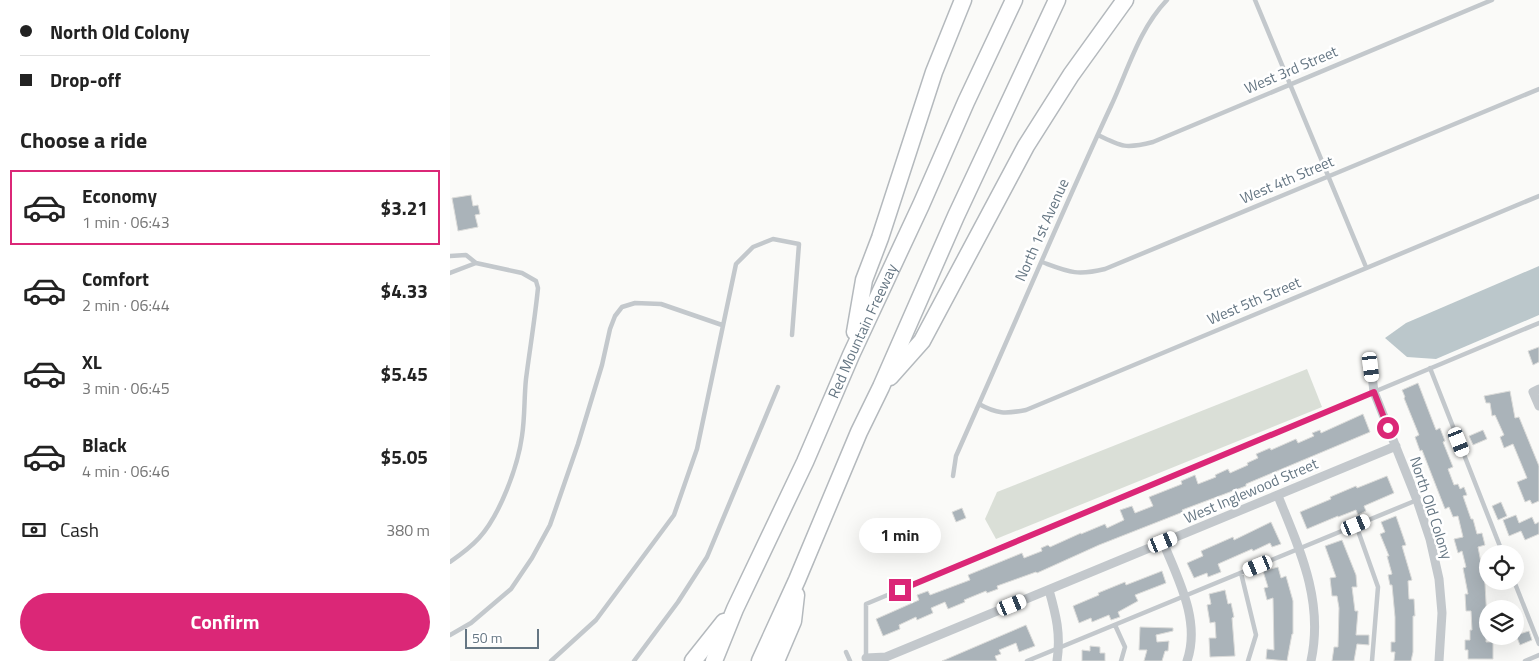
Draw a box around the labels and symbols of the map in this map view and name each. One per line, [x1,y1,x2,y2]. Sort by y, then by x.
street label: West 3rd Street [1241,39,1342,100]
street label: West 4th Street [1236,149,1338,210]
street label: North 1st Avenue [1009,175,1075,285]
street label: Red Mountain Freeway [822,260,903,402]
street label: West 5th Street [1203,270,1305,331]
car [1361,351,1380,383]
route start [1377,417,1399,439]
car [1446,425,1471,459]
street label: West Inglewood Street [1180,452,1322,529]
street label: North Old Colony [1404,453,1459,562]
car [1339,512,1372,538]
callout: 1 min [859,518,941,552]
car [1146,529,1179,555]
car [1241,553,1274,579]
route end [889,579,911,601]
car [995,592,1028,618]
scale bar [465,626,539,649]

